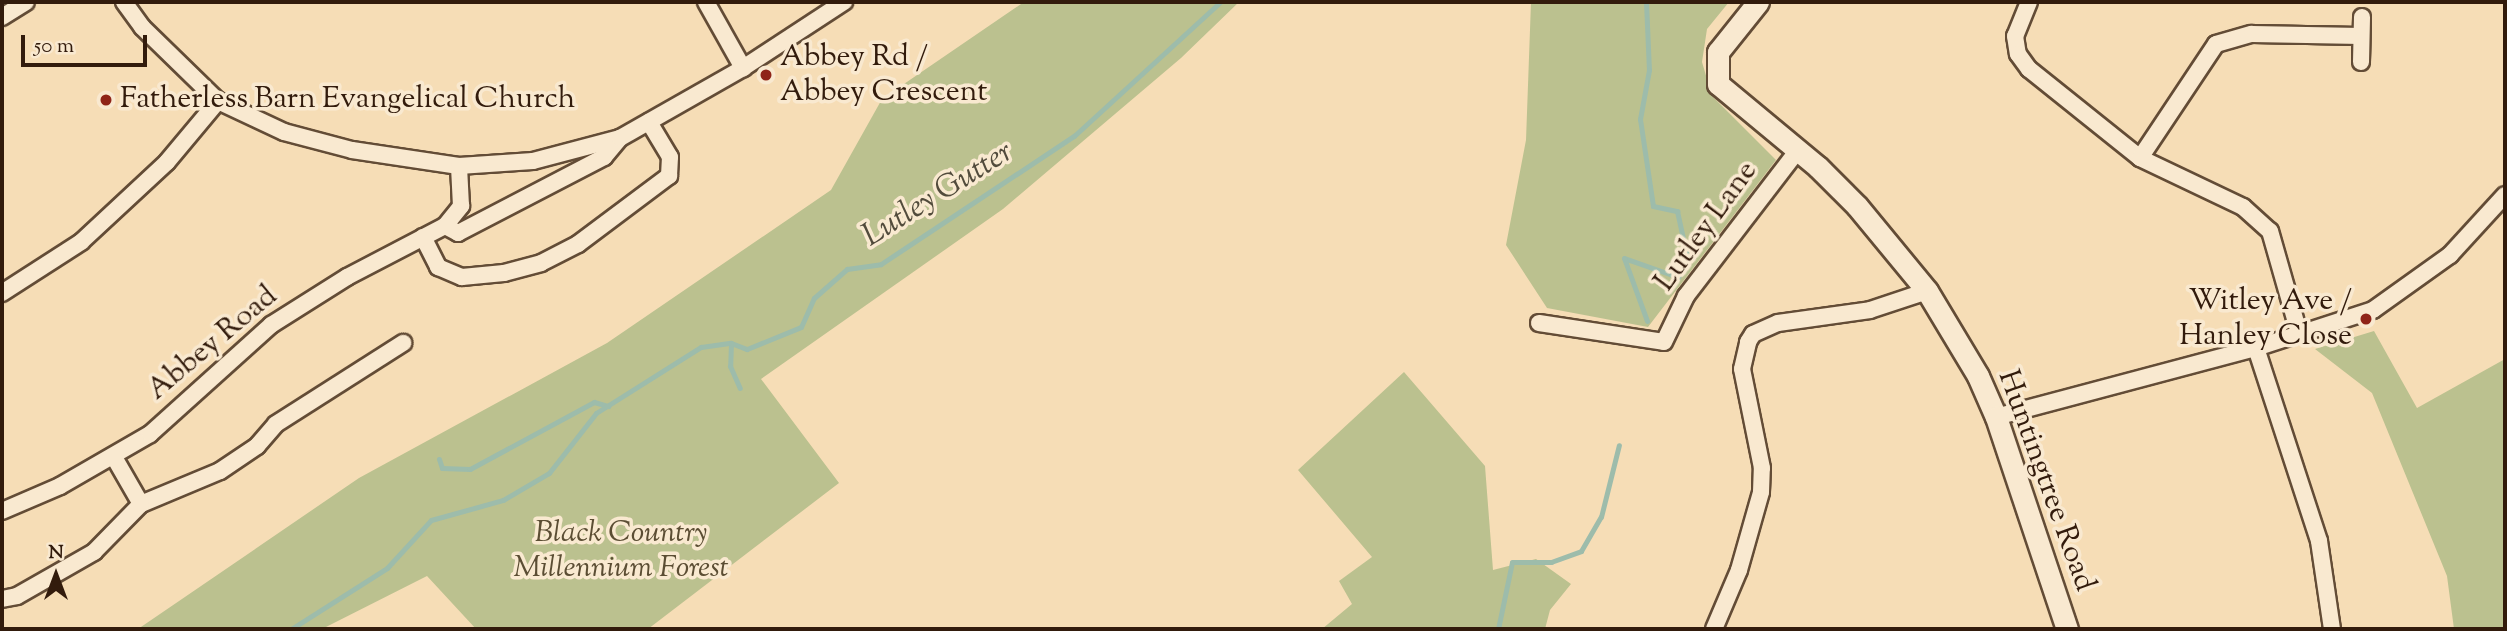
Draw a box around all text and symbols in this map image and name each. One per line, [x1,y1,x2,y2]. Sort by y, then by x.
scale bar [24,21,150,65]
text: 50 m [34,32,74,62]
place label: Abbey Rd / Abbey Crescent [780,40,987,110]
marker: Abbey Rd / Abbey Crescent [758,67,774,83]
place label: Fatherless Barn Evangelical Church [120,82,575,118]
marker: Fatherless Barn Evangelical Church [98,92,114,108]
water label: Lutley Gutter [856,134,1020,256]
street label: Lutley Lane [1648,155,1766,299]
street label: Abbey Road [141,279,285,409]
place label: Witley Ave / Hanley Close [2179,284,2352,354]
marker: Witley Ave / Hanley Close [2358,311,2374,327]
street label: Huntingtree Road [1988,366,2102,596]
park label: Black Country Millennium Forest [513,516,729,586]
north arrow [21,540,91,610]
text: N [48,540,64,567]

